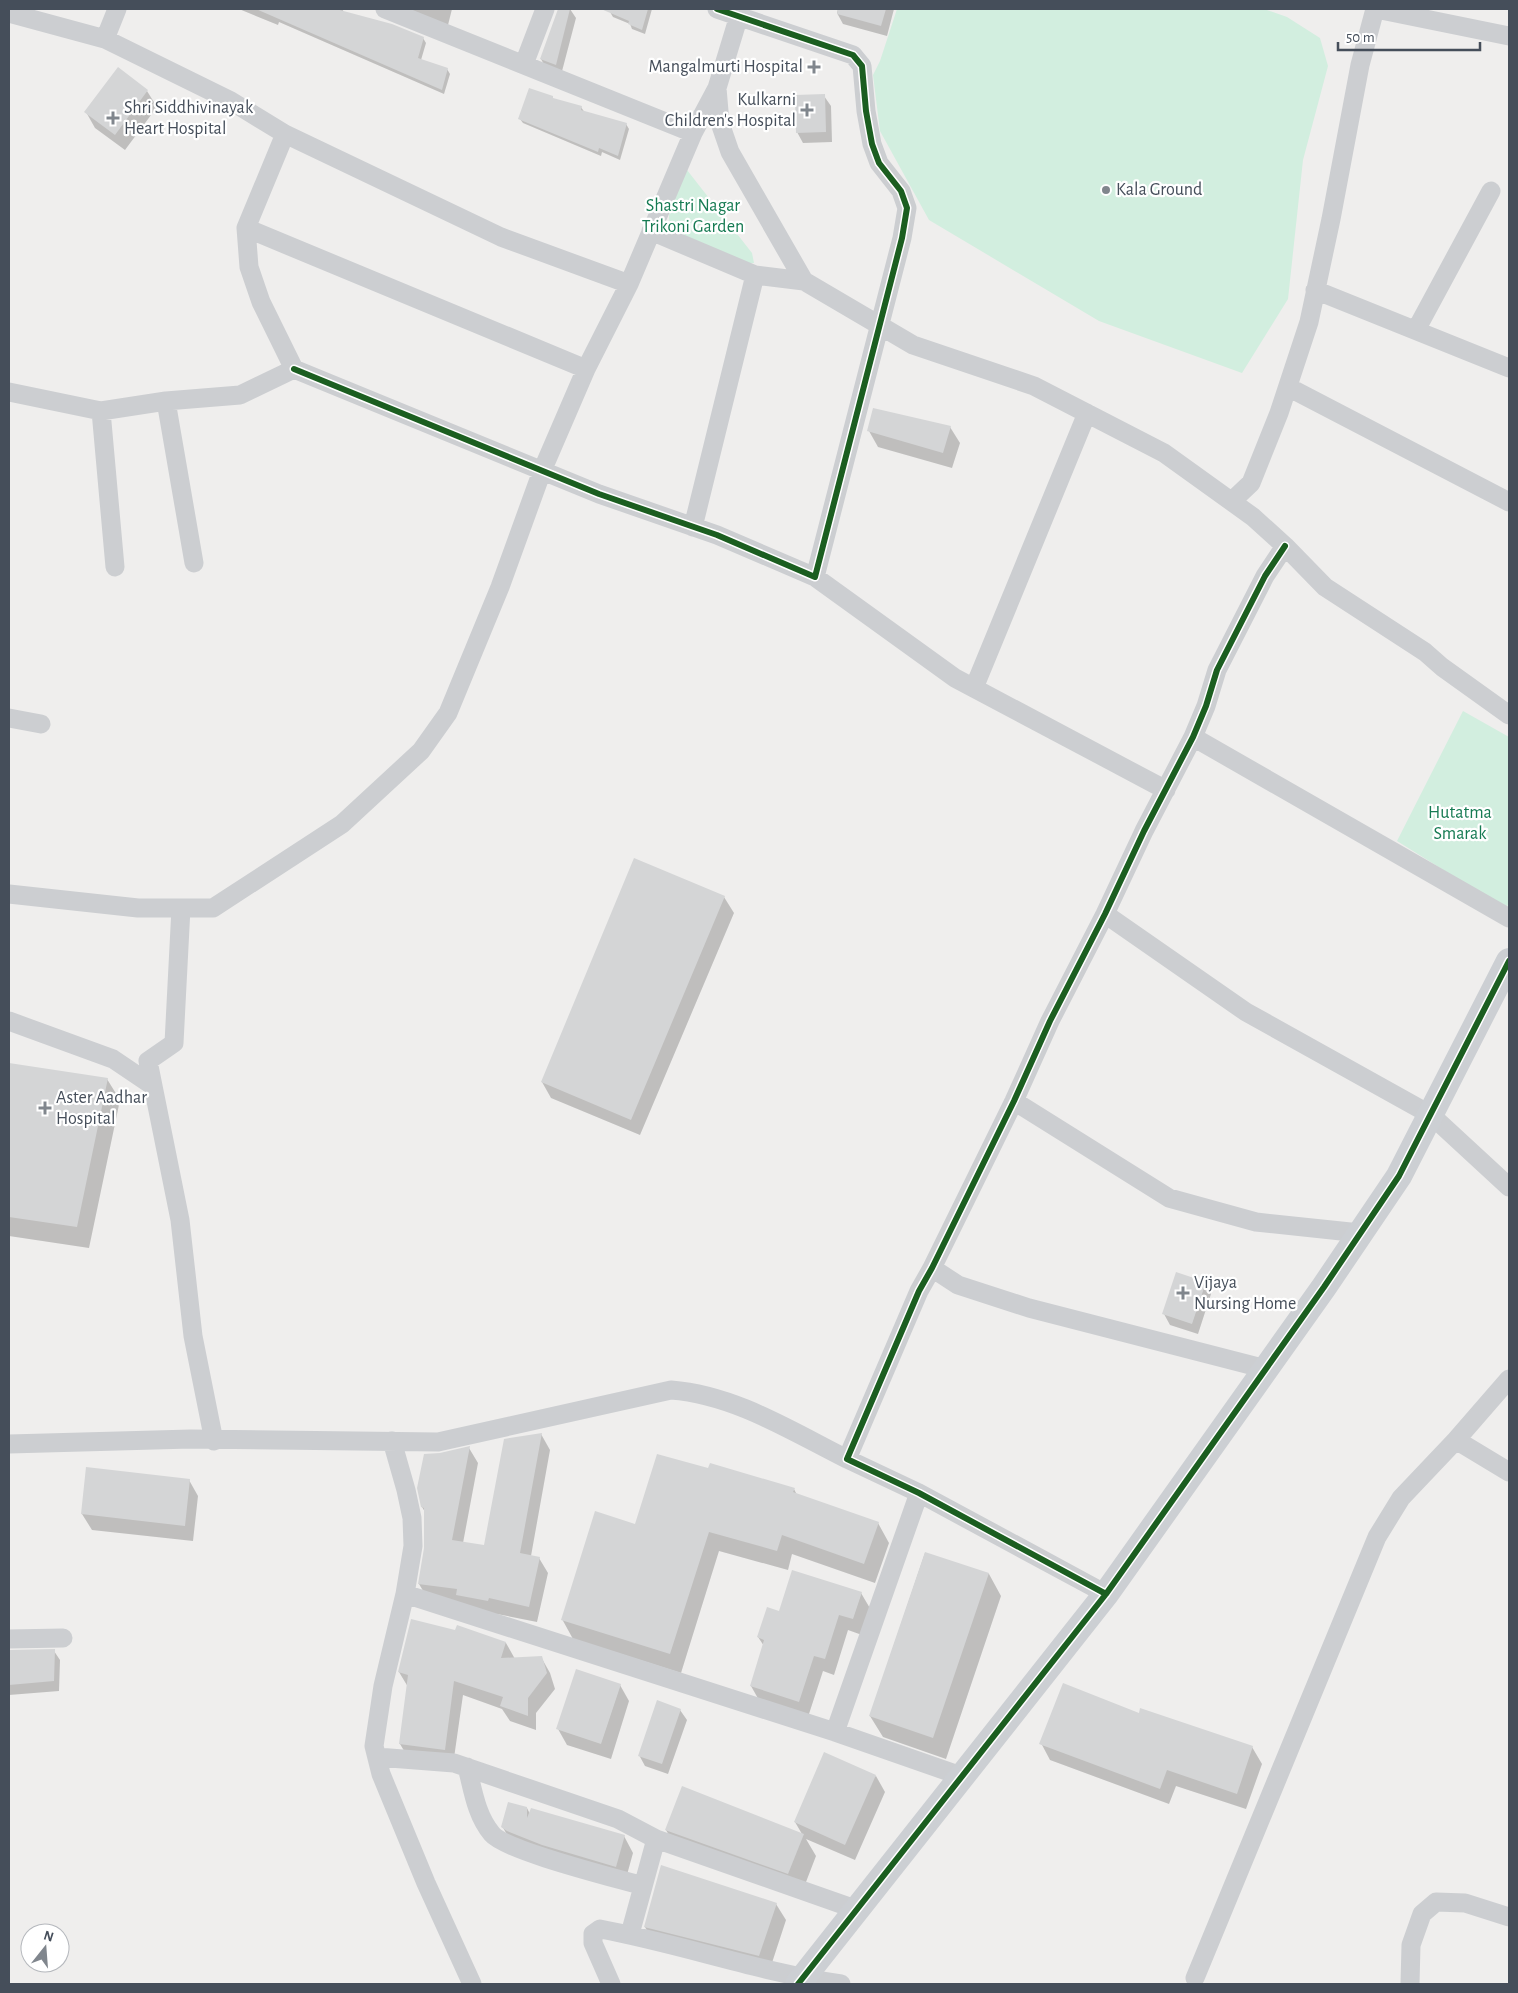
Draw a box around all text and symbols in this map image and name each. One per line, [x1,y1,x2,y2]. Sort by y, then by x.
scale bar [1338,20,1480,52]
text: 50 m [1346,30,1375,45]
place label: Mangalmurti Hospital [649,58,803,76]
marker: Mangalmurti Hospital [807,60,821,74]
place label: Kulkarni Children's Hospital [665,91,796,130]
place label: Shri Siddhivinayak Heart Hospital [124,99,254,138]
marker: Kulkarni Children's Hospital [800,103,814,117]
marker: Shri Siddhivinayak Heart Hospital [106,111,120,125]
place label: Kala Ground [1116,181,1202,199]
marker: Kala Ground [1100,184,1112,196]
park label: Shastri Nagar Trikoni Garden [642,197,744,236]
park label: Hutatma Smarak [1428,804,1492,843]
place label: Aster Aadhar Hospital [56,1089,147,1128]
marker: Aster Aadhar Hospital [38,1101,52,1115]
place label: Vijaya Nursing Home [1194,1274,1296,1313]
marker: Vijaya Nursing Home [1176,1286,1190,1300]
north arrow [20,1923,70,1973]
text: N [42,1928,55,1945]

